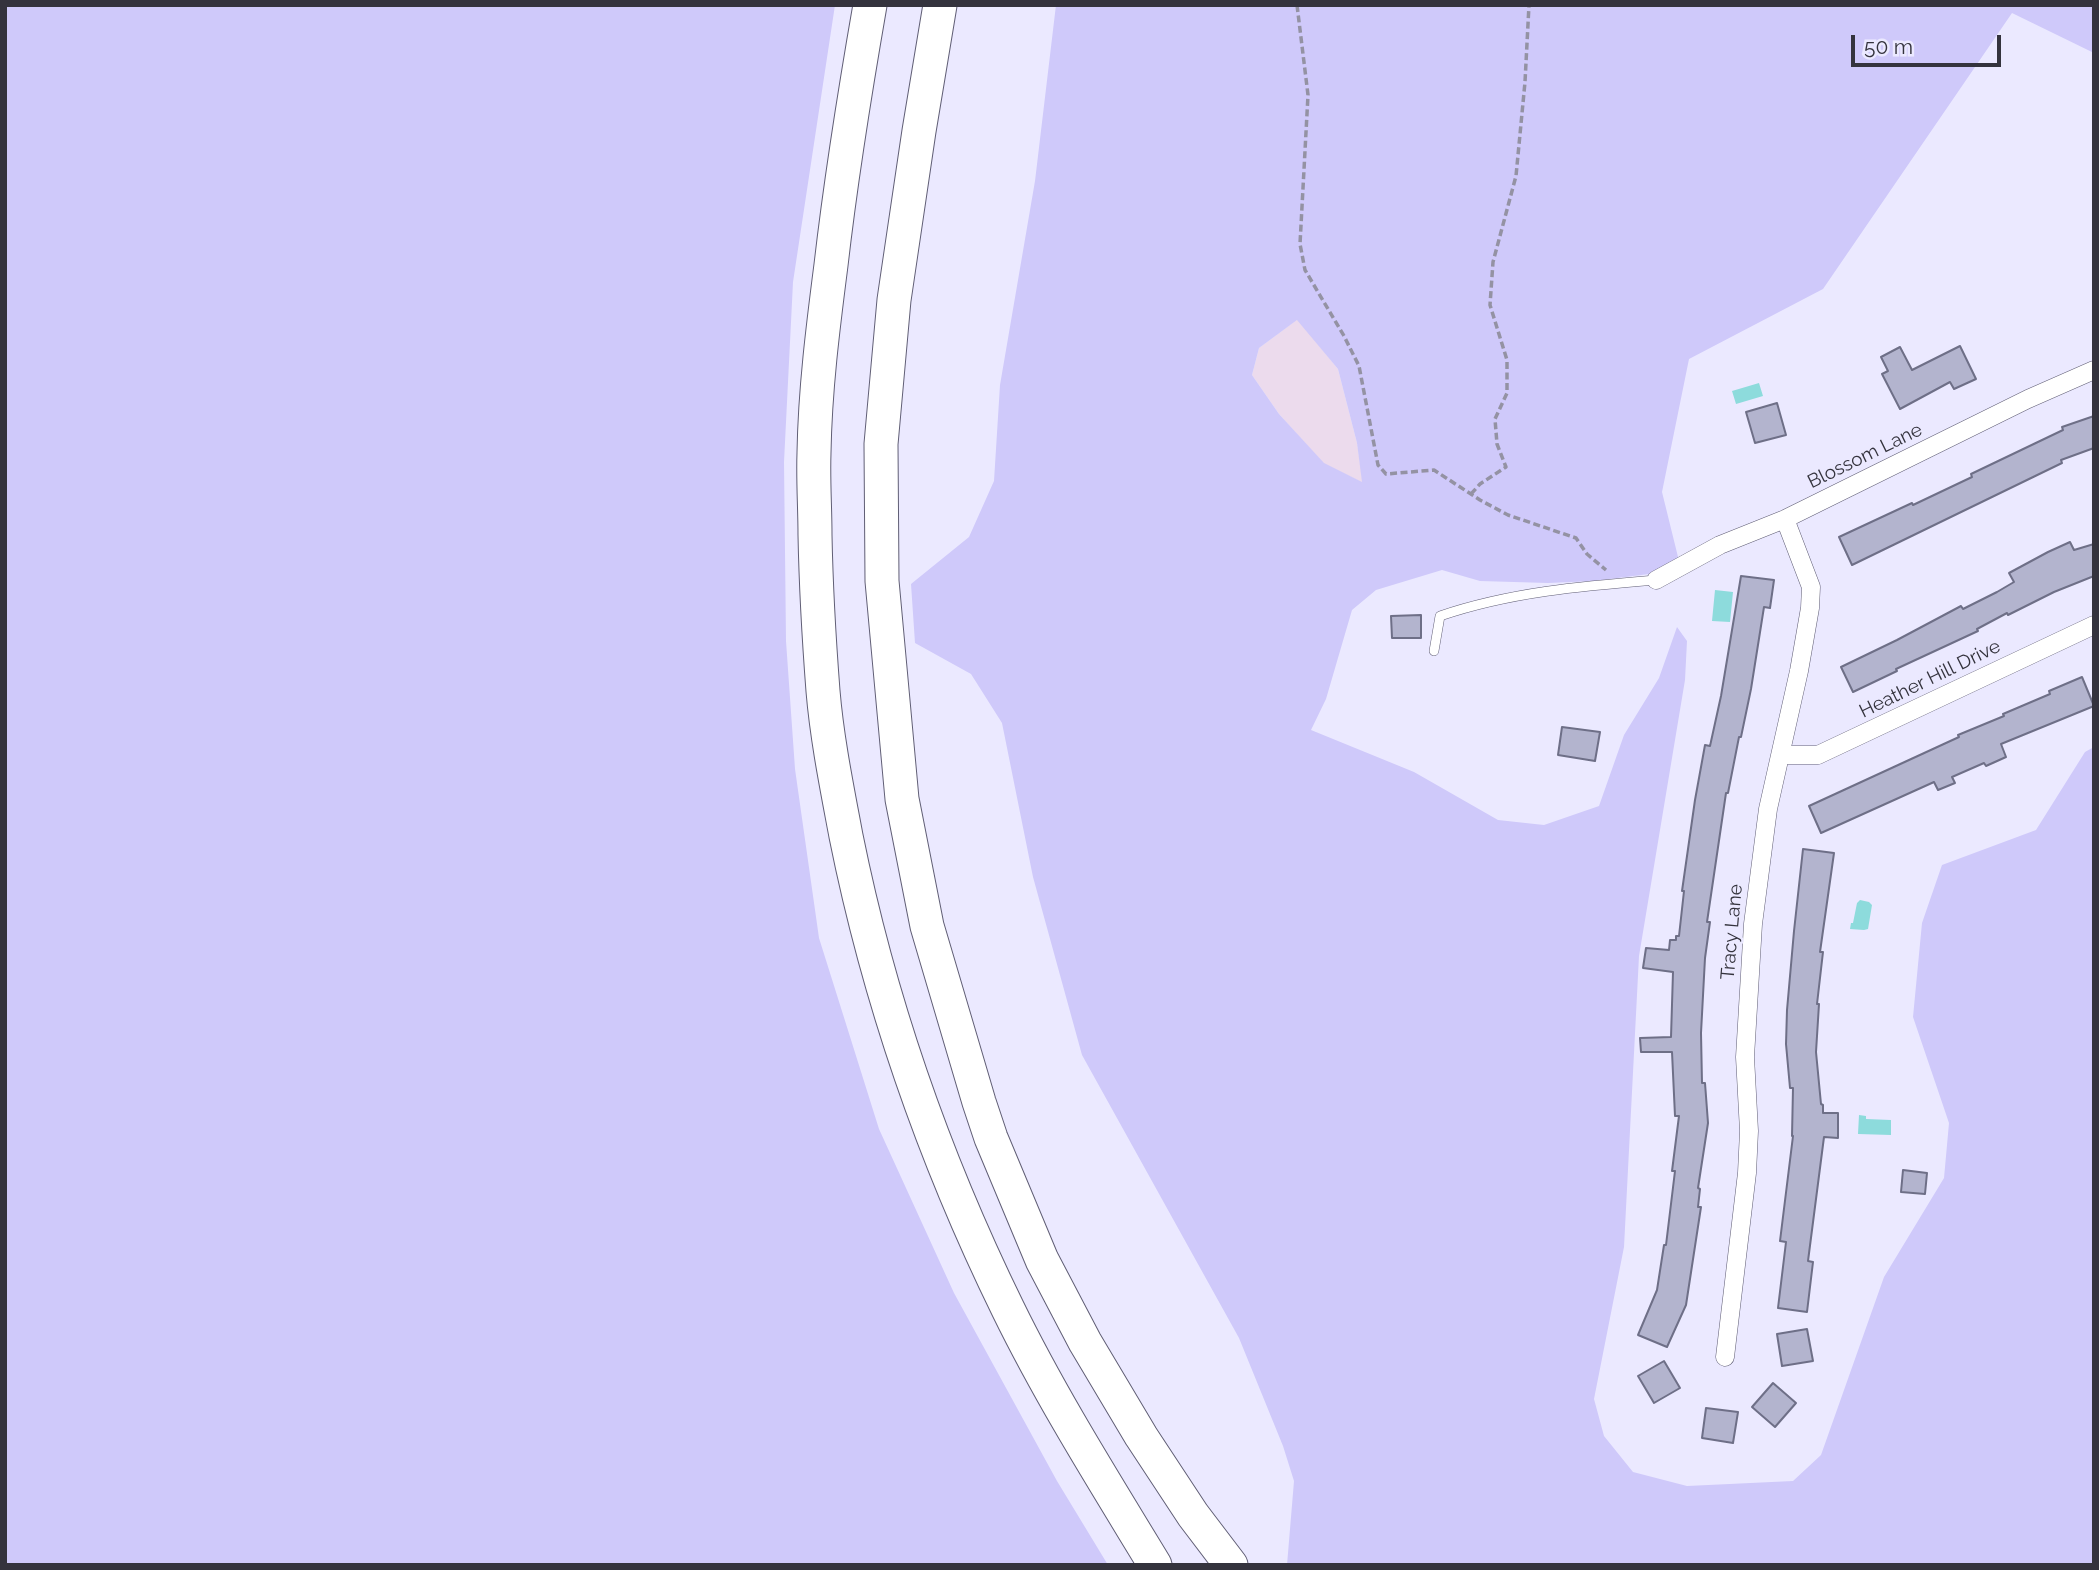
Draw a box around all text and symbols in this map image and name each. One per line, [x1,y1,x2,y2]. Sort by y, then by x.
scale bar [1854,21,2004,65]
text: 50 m [1864,34,1913,59]
street label: Blossom Lane [1804,418,1926,494]
street label: Heather Hill Drive [1856,635,2004,723]
street label: Tracy Lane [1716,883,1748,981]

